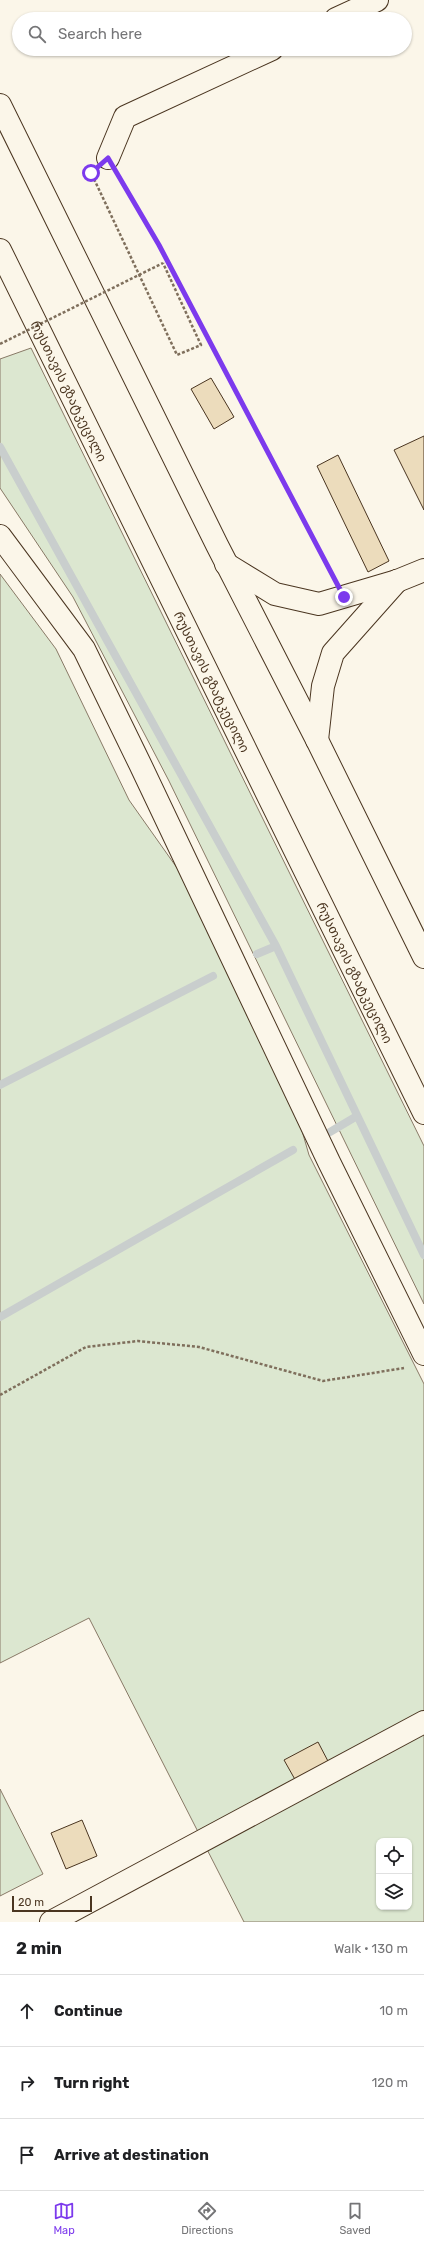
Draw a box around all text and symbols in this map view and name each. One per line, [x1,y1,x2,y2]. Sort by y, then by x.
search box [12,12,412,56]
icon: search [26,23,48,45]
text: Search here [58,25,142,43]
route start [82,164,100,182]
street label: რუსთავის გზატკეცილი [28,318,110,464]
route end [335,588,353,606]
street label: რუსთავის გზატკეცილი [171,609,253,755]
street label: რუსთავის გზატკეცილი [314,900,396,1045]
map controls [376,1838,412,1910]
button: locate [376,1838,412,1874]
button: layers [376,1874,412,1910]
scale bar [12,1894,92,1913]
text: 20 m [18,1896,44,1909]
text: 2 min [16,1938,62,1958]
text: Walk · 130 m [334,1941,408,1956]
icon: ahead [16,2000,38,2022]
text: Continue [54,2002,123,2020]
text: 10 m [379,2003,408,2018]
icon: right [16,2072,38,2094]
text: Turn right [54,2074,129,2092]
text: 120 m [372,2075,408,2090]
icon: arrive [16,2144,38,2166]
text: Arrive at destination [54,2146,209,2164]
tab: Map [53,2200,75,2237]
tab: Directions [181,2200,233,2237]
tab: Saved [340,2200,371,2237]

